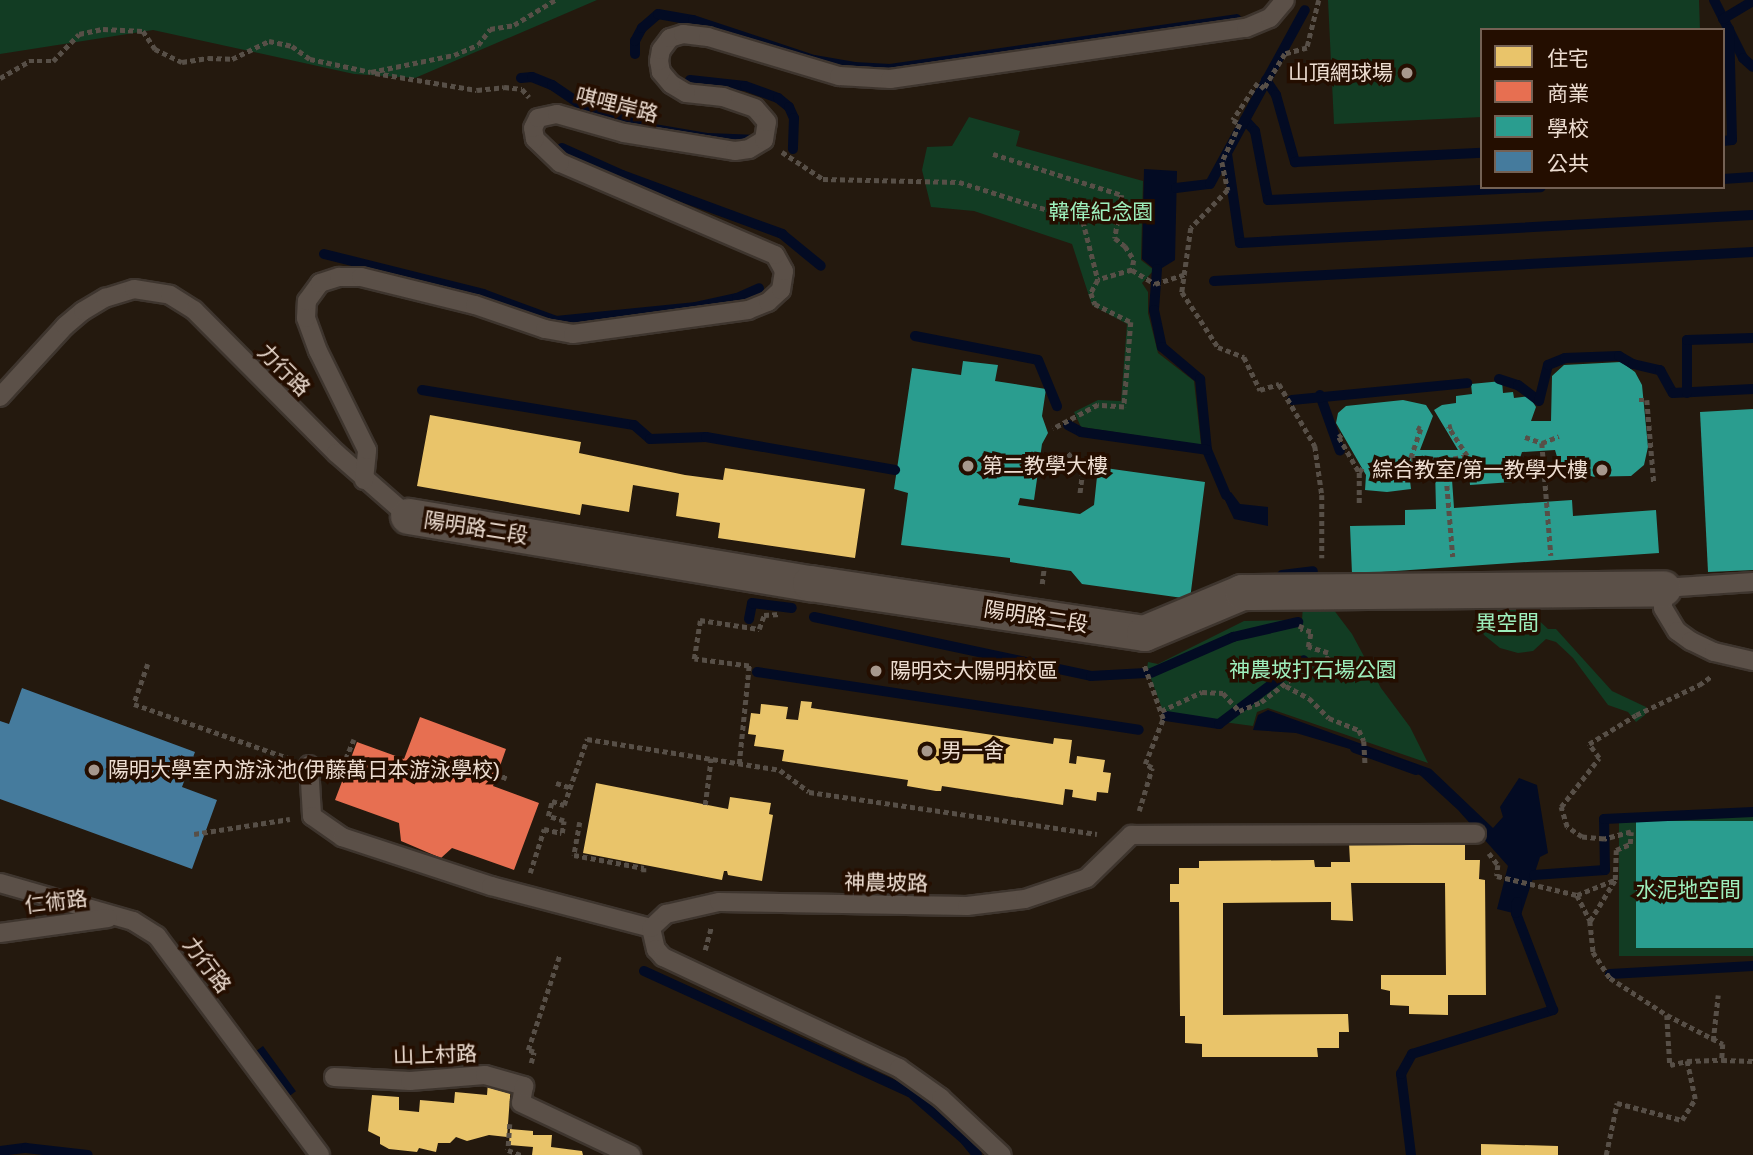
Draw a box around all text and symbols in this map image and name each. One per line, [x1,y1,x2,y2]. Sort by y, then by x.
legend [1480,28,1725,189]
text: 住宅 [1547,47,1589,70]
place label: 山頂網球場 [1288,60,1393,86]
marker: 山頂網球場 [1399,65,1415,81]
text: 商業 [1547,82,1589,105]
street label: 唭哩岸路 [573,83,661,127]
text: 學校 [1547,117,1589,140]
text: 公共 [1547,152,1589,175]
park label: 韓偉紀念園 [1049,199,1153,225]
street label: 力行路 [253,339,315,401]
place label: 第二教學大樓 [982,453,1108,479]
place label: 綜合教室/第一教學大樓 [1372,457,1588,483]
marker: 第二教學大樓 [960,458,976,474]
marker: 綜合教室/第一教學大樓 [1594,462,1610,478]
street label: 陽明路二段 [422,507,530,549]
street label: 陽明路二段 [982,596,1090,638]
park label: 異空間 [1476,610,1538,636]
park label: 神農坡打石場公園 [1229,657,1397,683]
place label: 陽明交大陽明校區 [890,658,1058,684]
marker: 陽明交大陽明校區 [868,663,884,679]
place label: 男一舍 [941,738,1004,764]
marker: 男一舍 [919,743,935,759]
place label: 陽明大學室內游泳池(伊藤萬日本游泳學校) [108,757,500,783]
marker: 陽明大學室內游泳池(伊藤萬日本游泳學校) [86,762,102,778]
street label: 神農坡路 [844,870,928,896]
park label: 水泥地空間 [1636,877,1740,903]
street label: 仁術路 [23,886,89,918]
street label: 力行路 [178,932,236,998]
street label: 山上村路 [393,1041,477,1069]

